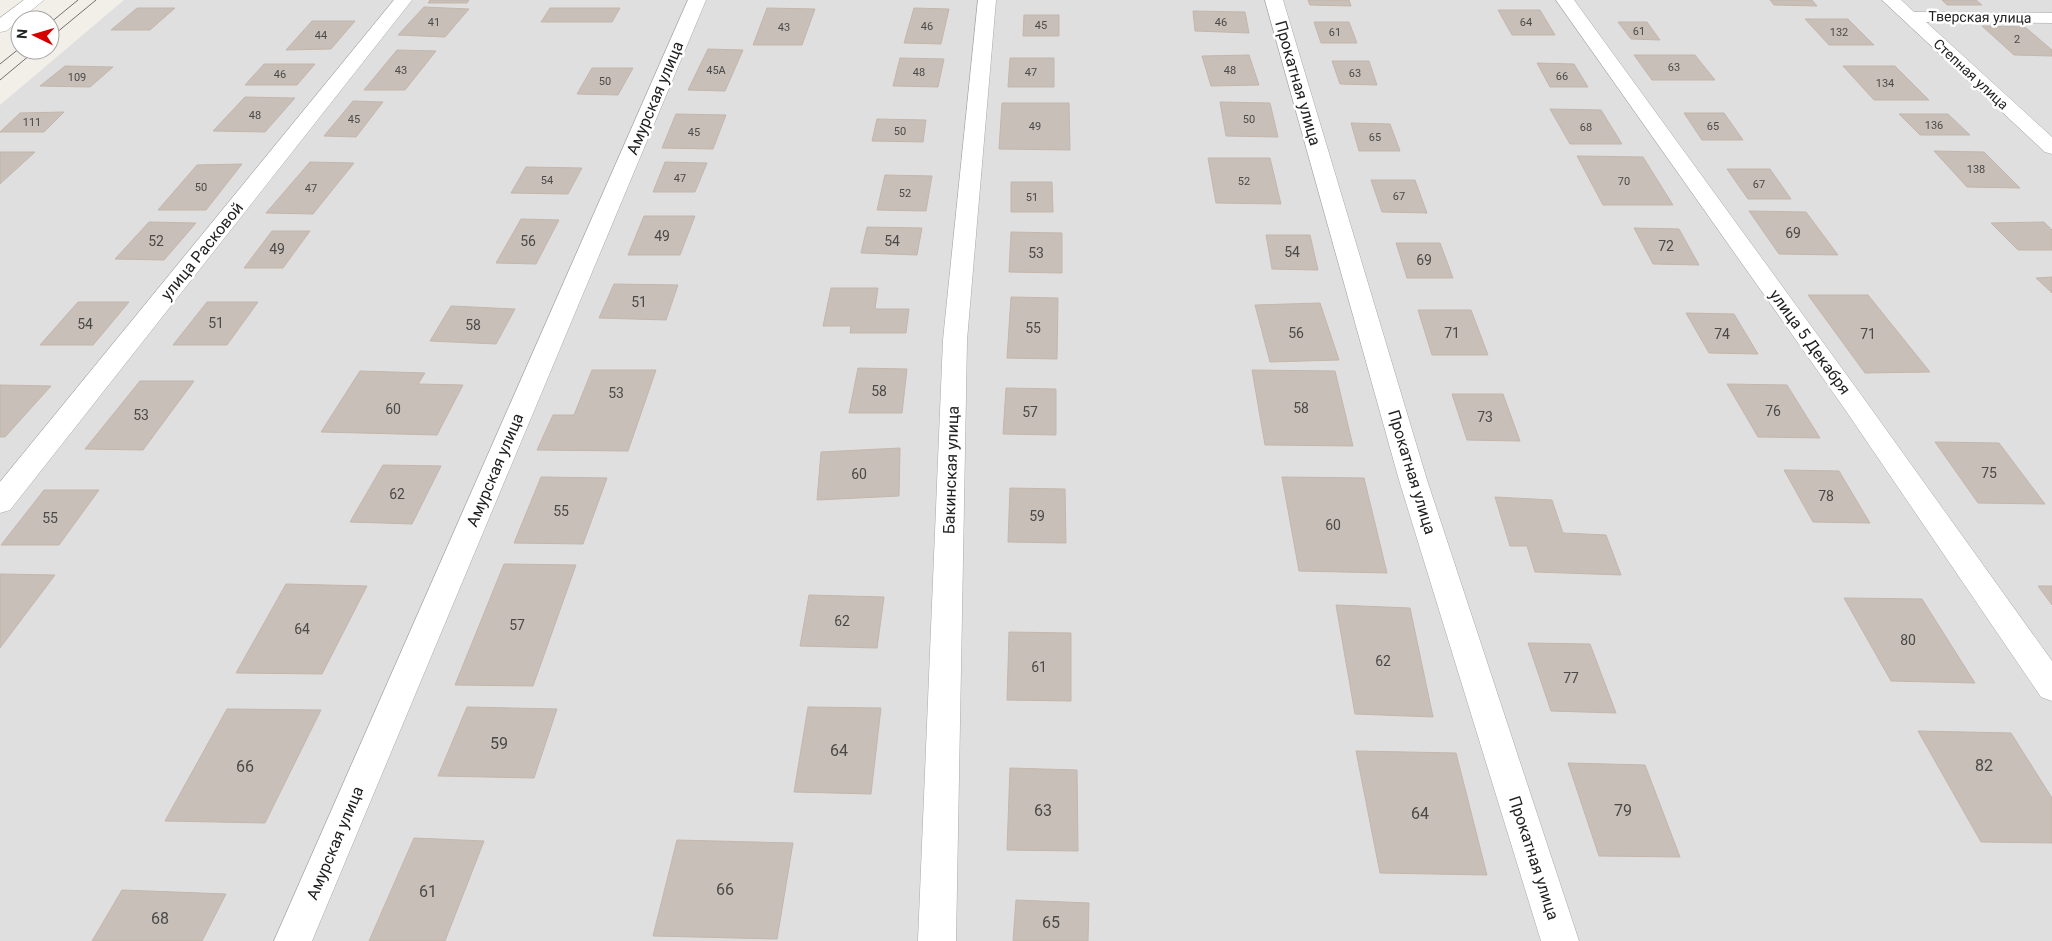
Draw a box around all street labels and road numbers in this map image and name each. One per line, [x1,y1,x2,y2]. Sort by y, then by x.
street label: Тверская улица [1928,8,2032,26]
street label: Прокатная улица [1271,18,1325,148]
street label: Степная улица [1930,35,2012,113]
street label: Амурская улица [623,38,687,158]
street label: улица Расковой [157,198,247,304]
street label: улица 5 Декабря [1766,286,1854,398]
street label: Бакинская улица [939,406,963,534]
street label: Прокатная улица [1384,408,1440,536]
street label: Амурская улица [463,410,527,530]
street label: Амурская улица [303,783,367,903]
street label: Прокатная улица [1505,794,1563,922]

